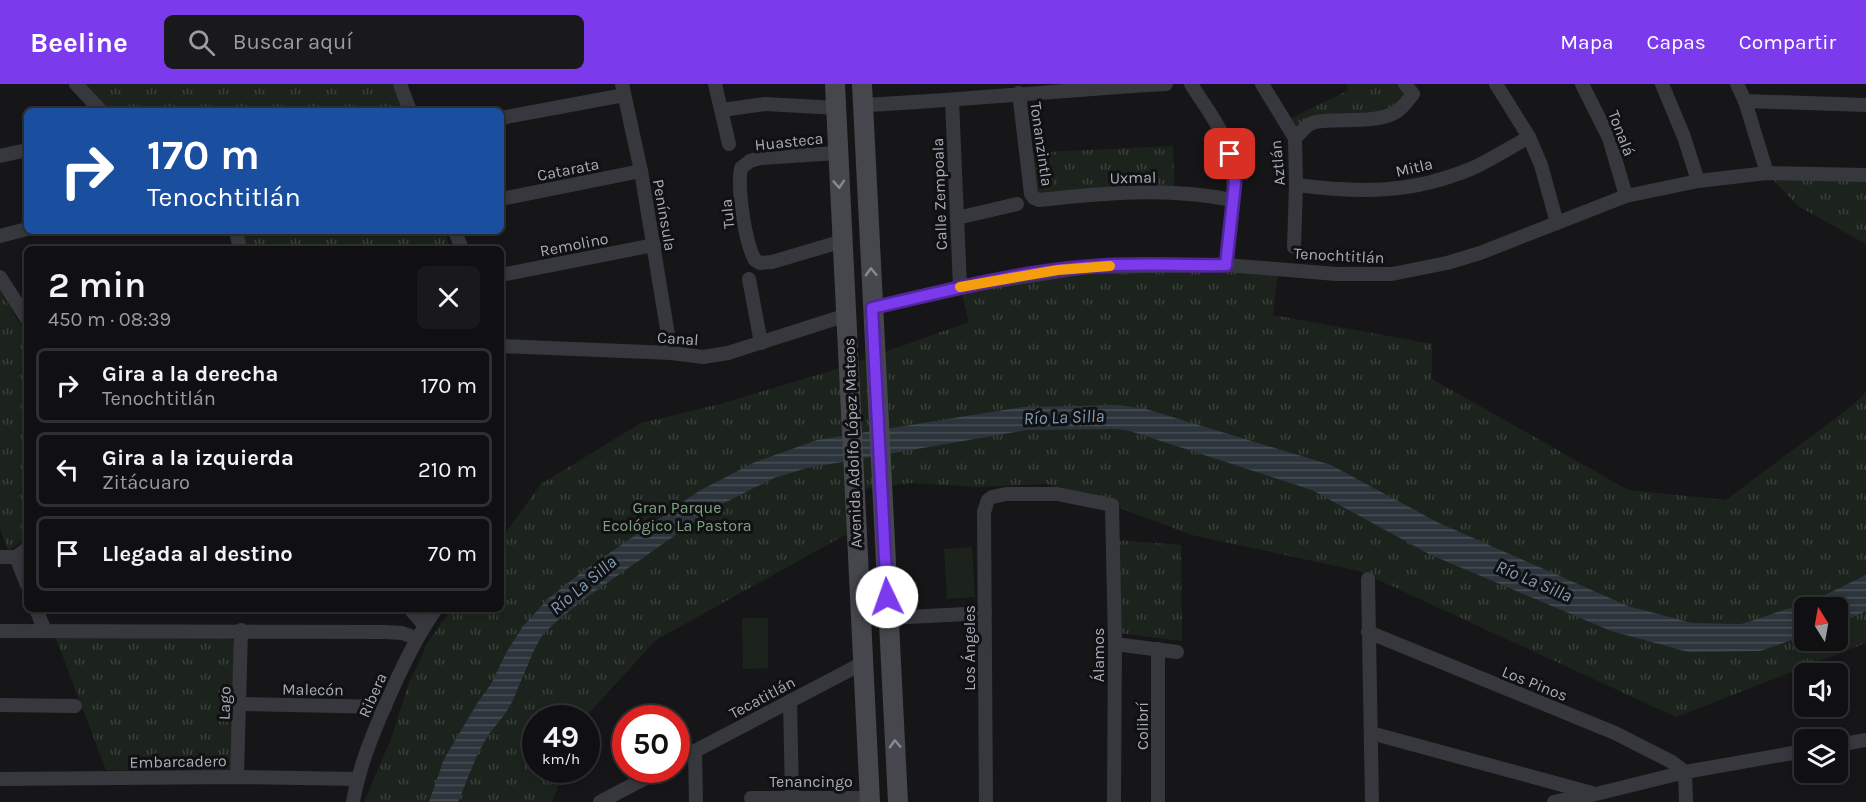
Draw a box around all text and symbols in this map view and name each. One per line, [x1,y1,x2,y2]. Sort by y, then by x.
search box [164,15,584,69]
text: Beeline [30,26,128,59]
icon: search [185,26,218,59]
text: Buscar aquí [233,29,353,55]
text: Mapa [1560,30,1614,54]
text: Capas [1647,30,1706,54]
text: Compartir [1739,30,1836,54]
street label: Tonanzintla [1026,101,1057,187]
street label: Tonalá [1604,108,1639,159]
street label: Huasteca [754,128,824,155]
pin [1204,128,1255,179]
text: 170 m [147,130,260,180]
icon: right [48,132,126,210]
street label: Calle Zempoala [928,137,951,250]
icon: arrive [1213,137,1246,170]
street label: Aztlán [1266,139,1289,187]
street label: Catarata [535,154,601,185]
street label: Mitla [1394,154,1435,181]
street label: Uxmal [1109,168,1157,187]
street label: Península [649,178,680,252]
one-way arrow [832,180,845,189]
text: Tenochtitlán [147,181,301,213]
street label: Tula [716,198,739,230]
street label: Remolino [538,229,610,260]
street label: Tenochtitlán [1293,244,1385,267]
text: 2 min [48,264,146,306]
button: close [417,266,480,329]
one-way arrow [864,267,877,276]
text: 450 m · 08:39 [48,308,171,331]
street label: Canal [657,328,699,349]
street label: Avenida Adolfo López Mateos [839,337,866,548]
text: Gira a la derecha [102,361,278,387]
icon: right [51,369,84,402]
text: 170 m [421,373,477,399]
text: Tenochtitlán [102,387,216,410]
water label: Río La Silla [1023,405,1105,429]
text: Gira a la izquierda [102,445,294,471]
icon: left [51,453,84,486]
text: 210 m [418,457,477,483]
text: Zitácuaro [102,471,190,494]
park label: Gran Parque Ecológico La Pastora [602,498,752,535]
icon: arrive [51,537,84,570]
text: Llegada al destino [102,541,293,567]
text: 70 m [428,541,477,567]
water label: Río La Silla [545,551,621,619]
water label: Río La Silla [1493,555,1575,607]
position arrow [855,565,919,629]
north arrow [1794,597,1848,651]
map controls [1794,597,1848,783]
street label: Los Ángeles [960,605,979,691]
street label: Álamos [1089,628,1108,682]
street label: Los Pinos [1499,662,1570,705]
button: sound [1794,663,1848,717]
street label: Ribera [354,670,391,720]
street label: Tecatitlán [726,672,798,723]
street label: Malecón [282,679,344,700]
street label: Lago [214,686,235,720]
street label: Colibrí [1133,702,1152,750]
speed limit sign: 50 [612,705,690,783]
text: 49 [543,719,579,755]
button: layers [1794,729,1848,783]
one-way arrow [888,739,901,748]
text: km/h [542,750,580,768]
street label: Embarcadero [129,751,227,772]
street label: Tenancingo [769,772,853,791]

